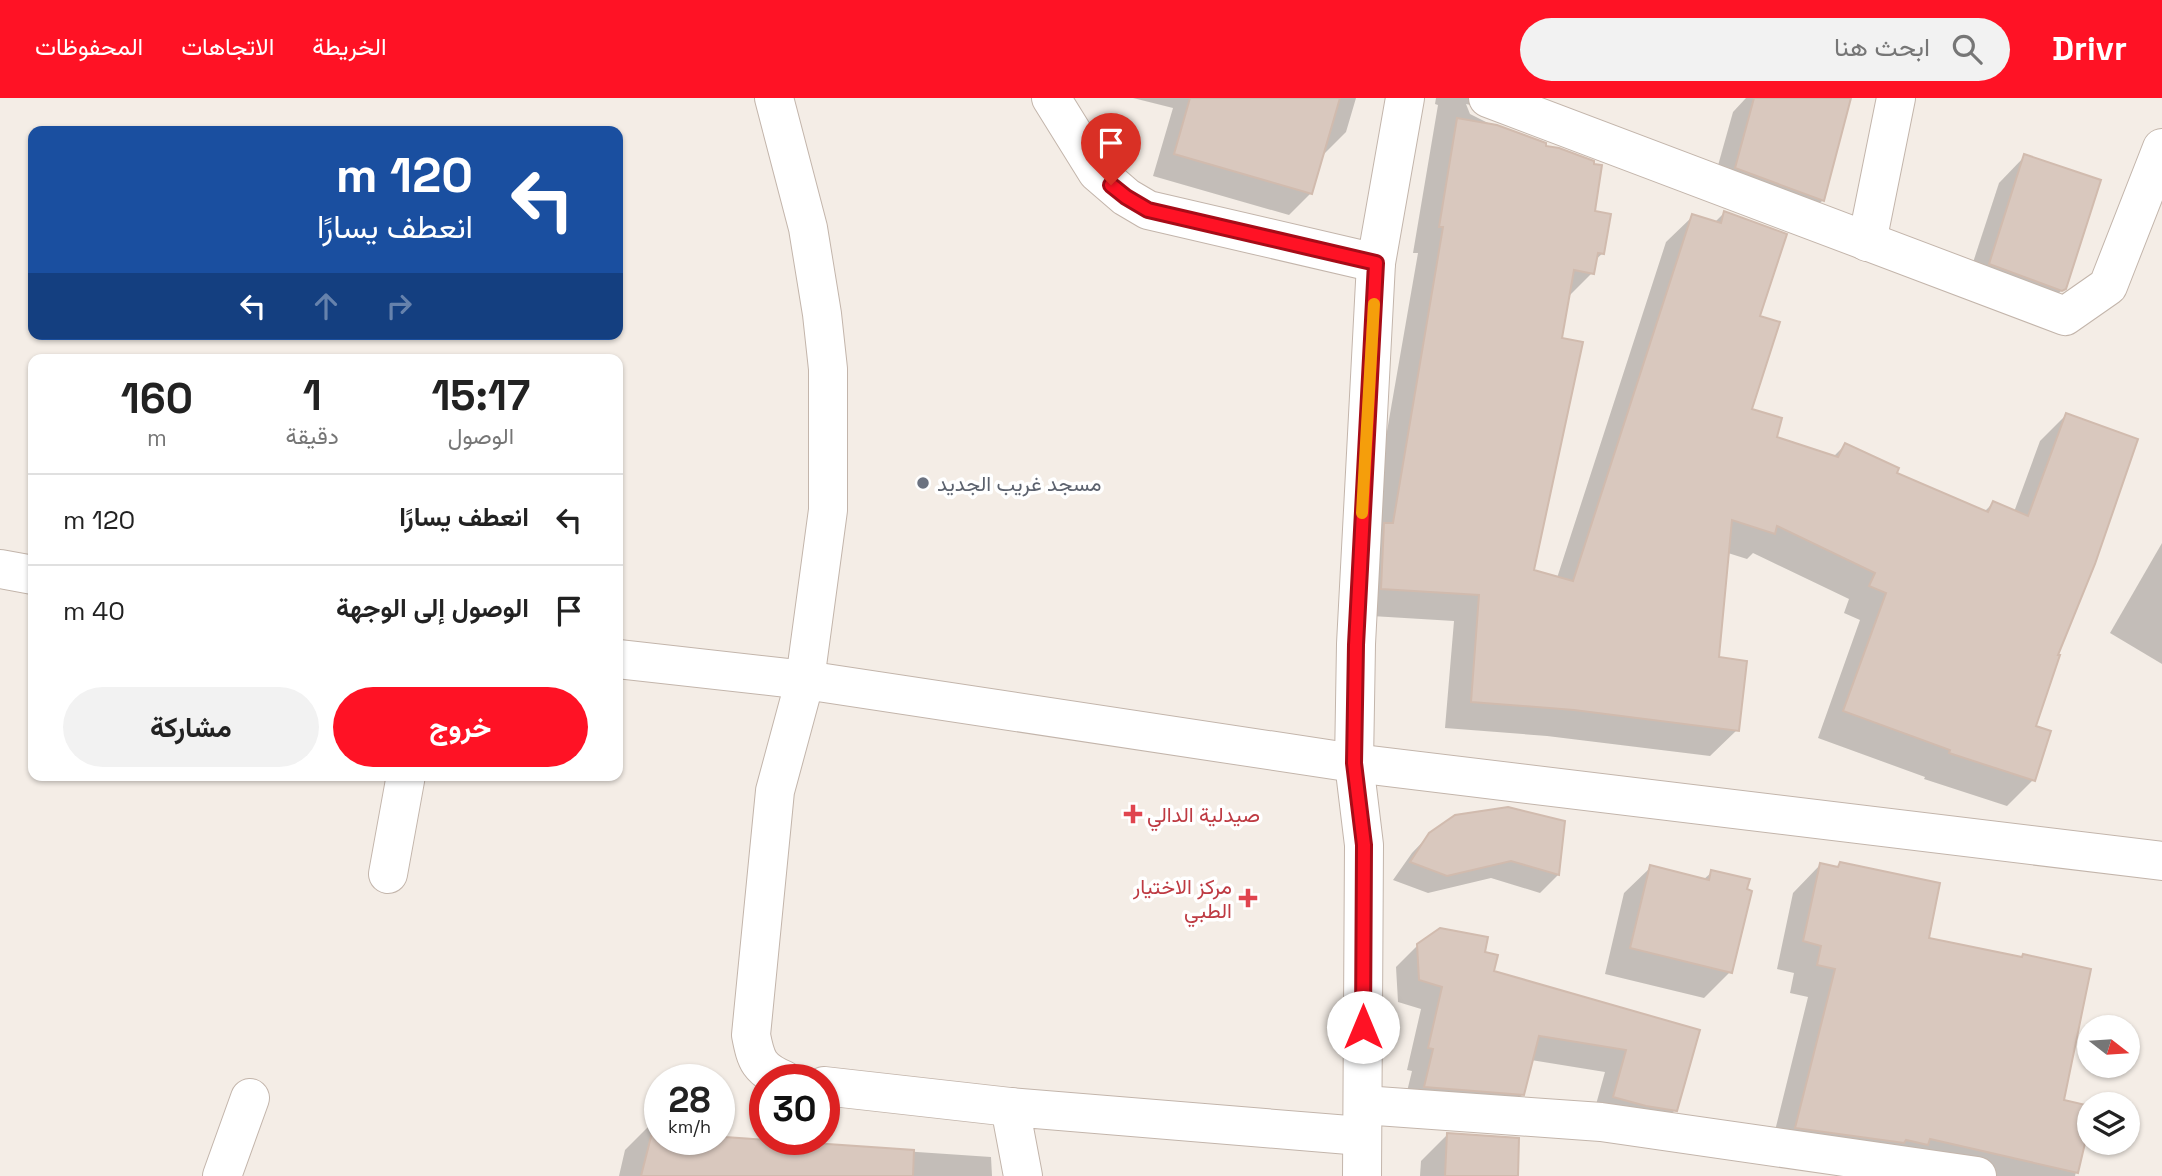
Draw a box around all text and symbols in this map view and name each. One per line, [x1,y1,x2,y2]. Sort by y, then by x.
search box [1520,18,2010,81]
text: Drivr [2052,28,2127,70]
text: ابحث هنا [1834,30,1930,64]
icon: search [1948,30,1986,68]
text: المحفوظات [35,31,143,62]
text: الاتجاهات [181,31,274,62]
text: الخريطة [312,31,387,62]
pin [1081,113,1141,185]
icon: arrive [1092,124,1130,162]
text: 120 m [336,144,473,206]
icon: left [497,154,588,245]
text: انعطف يسارًا [317,207,473,247]
icon: left [234,287,272,325]
icon: ahead [307,287,345,325]
icon: right [380,287,418,325]
text: 1 [303,369,322,422]
text: 15:17 [431,369,530,422]
text: 160 [121,372,193,425]
text: دقيقة [286,421,339,451]
text: الوصول [448,421,514,451]
text: m [147,423,167,453]
place label: مسجد غريب الجديد [937,470,1101,497]
marker: مسجد غريب الجديد [915,475,931,491]
text: انعطف يسارًا [399,500,529,534]
icon: left [550,501,588,539]
text: 120 m [63,503,135,537]
text: الوصول إلى الوجهة [336,591,529,625]
icon: arrive [550,592,588,630]
text: 40 m [63,594,125,628]
button: مشاركة [63,687,319,767]
button: خروج [333,687,588,767]
place label: صيدلية الدالي [1147,801,1260,832]
marker: صيدلية الدالي [1125,806,1141,822]
place label: مركز الاختيار الطبي [1132,873,1232,928]
marker: مركز الاختيار الطبي [1238,888,1258,908]
position arrow [1326,990,1400,1064]
north arrow [2077,1015,2140,1078]
map controls [2077,1015,2140,1155]
speed limit sign: 30 [749,1064,840,1155]
text: 28 [669,1078,710,1122]
button: layers [2077,1092,2140,1155]
text: km/h [668,1115,711,1138]

